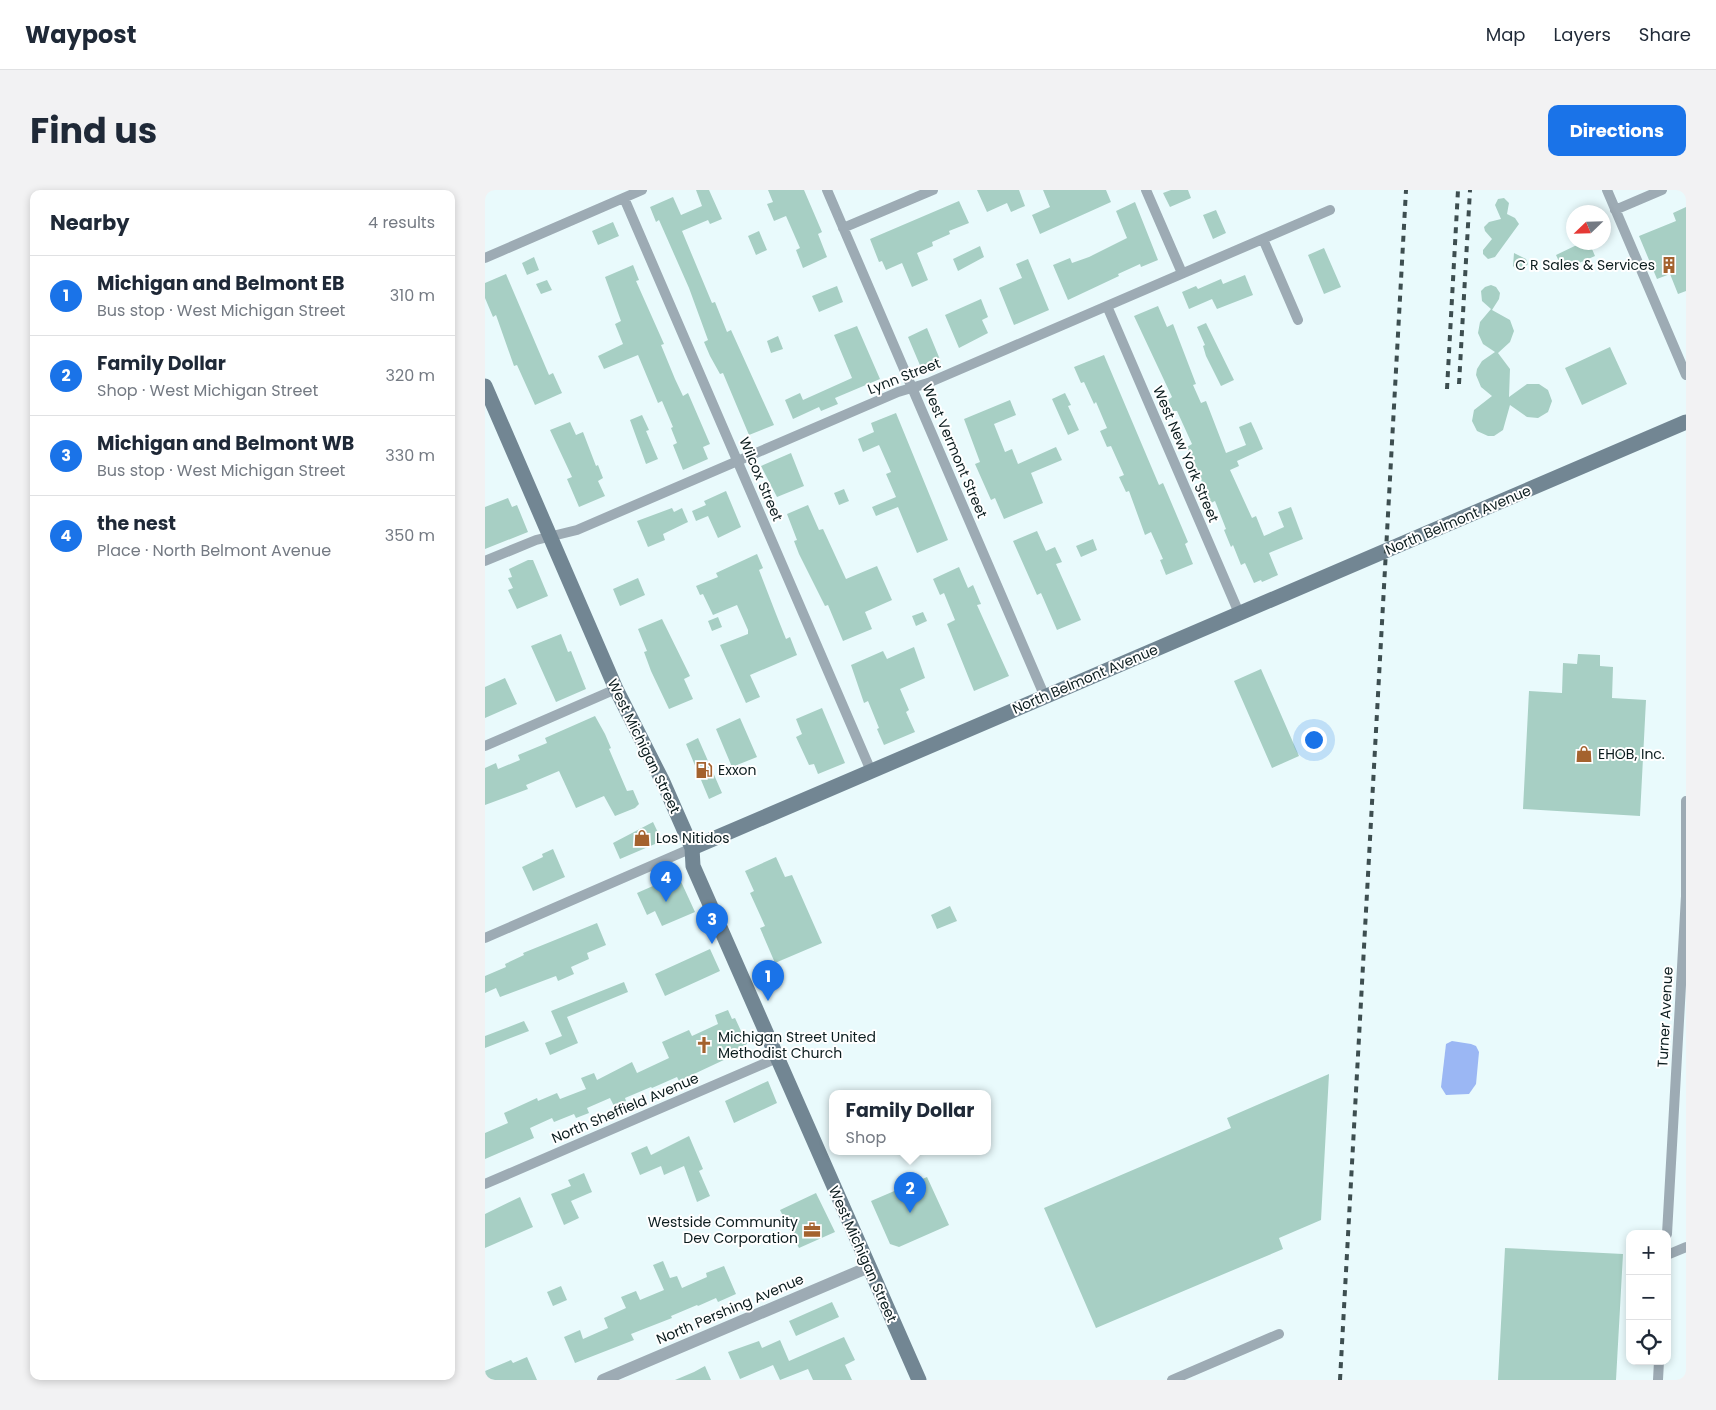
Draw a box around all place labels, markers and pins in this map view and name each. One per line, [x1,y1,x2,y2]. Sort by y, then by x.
place label: C R Sales & Services [1515,255,1655,275]
building icon: C R Sales & Services [1659,255,1679,275]
shop icon: EHOB, Inc. [1574,744,1594,764]
place label: EHOB, Inc. [1598,744,1665,764]
fuel station icon: Exxon [694,760,714,780]
place label: Exxon [718,760,757,780]
shop icon: Los Nitidos [632,828,652,848]
place label: Los Nitidos [656,828,730,848]
pin: 4 [650,861,682,902]
pin: 3 [696,903,728,944]
pin: 1 [752,960,784,1001]
place label: Michigan Street United Methodist Church [718,1027,876,1063]
church icon: Michigan Street United Methodist Church [694,1035,714,1055]
pin: 2 [894,1172,926,1213]
place label: Westside Community Dev Corporation [648,1212,798,1248]
office icon: Westside Community Dev Corporation [802,1220,822,1240]

